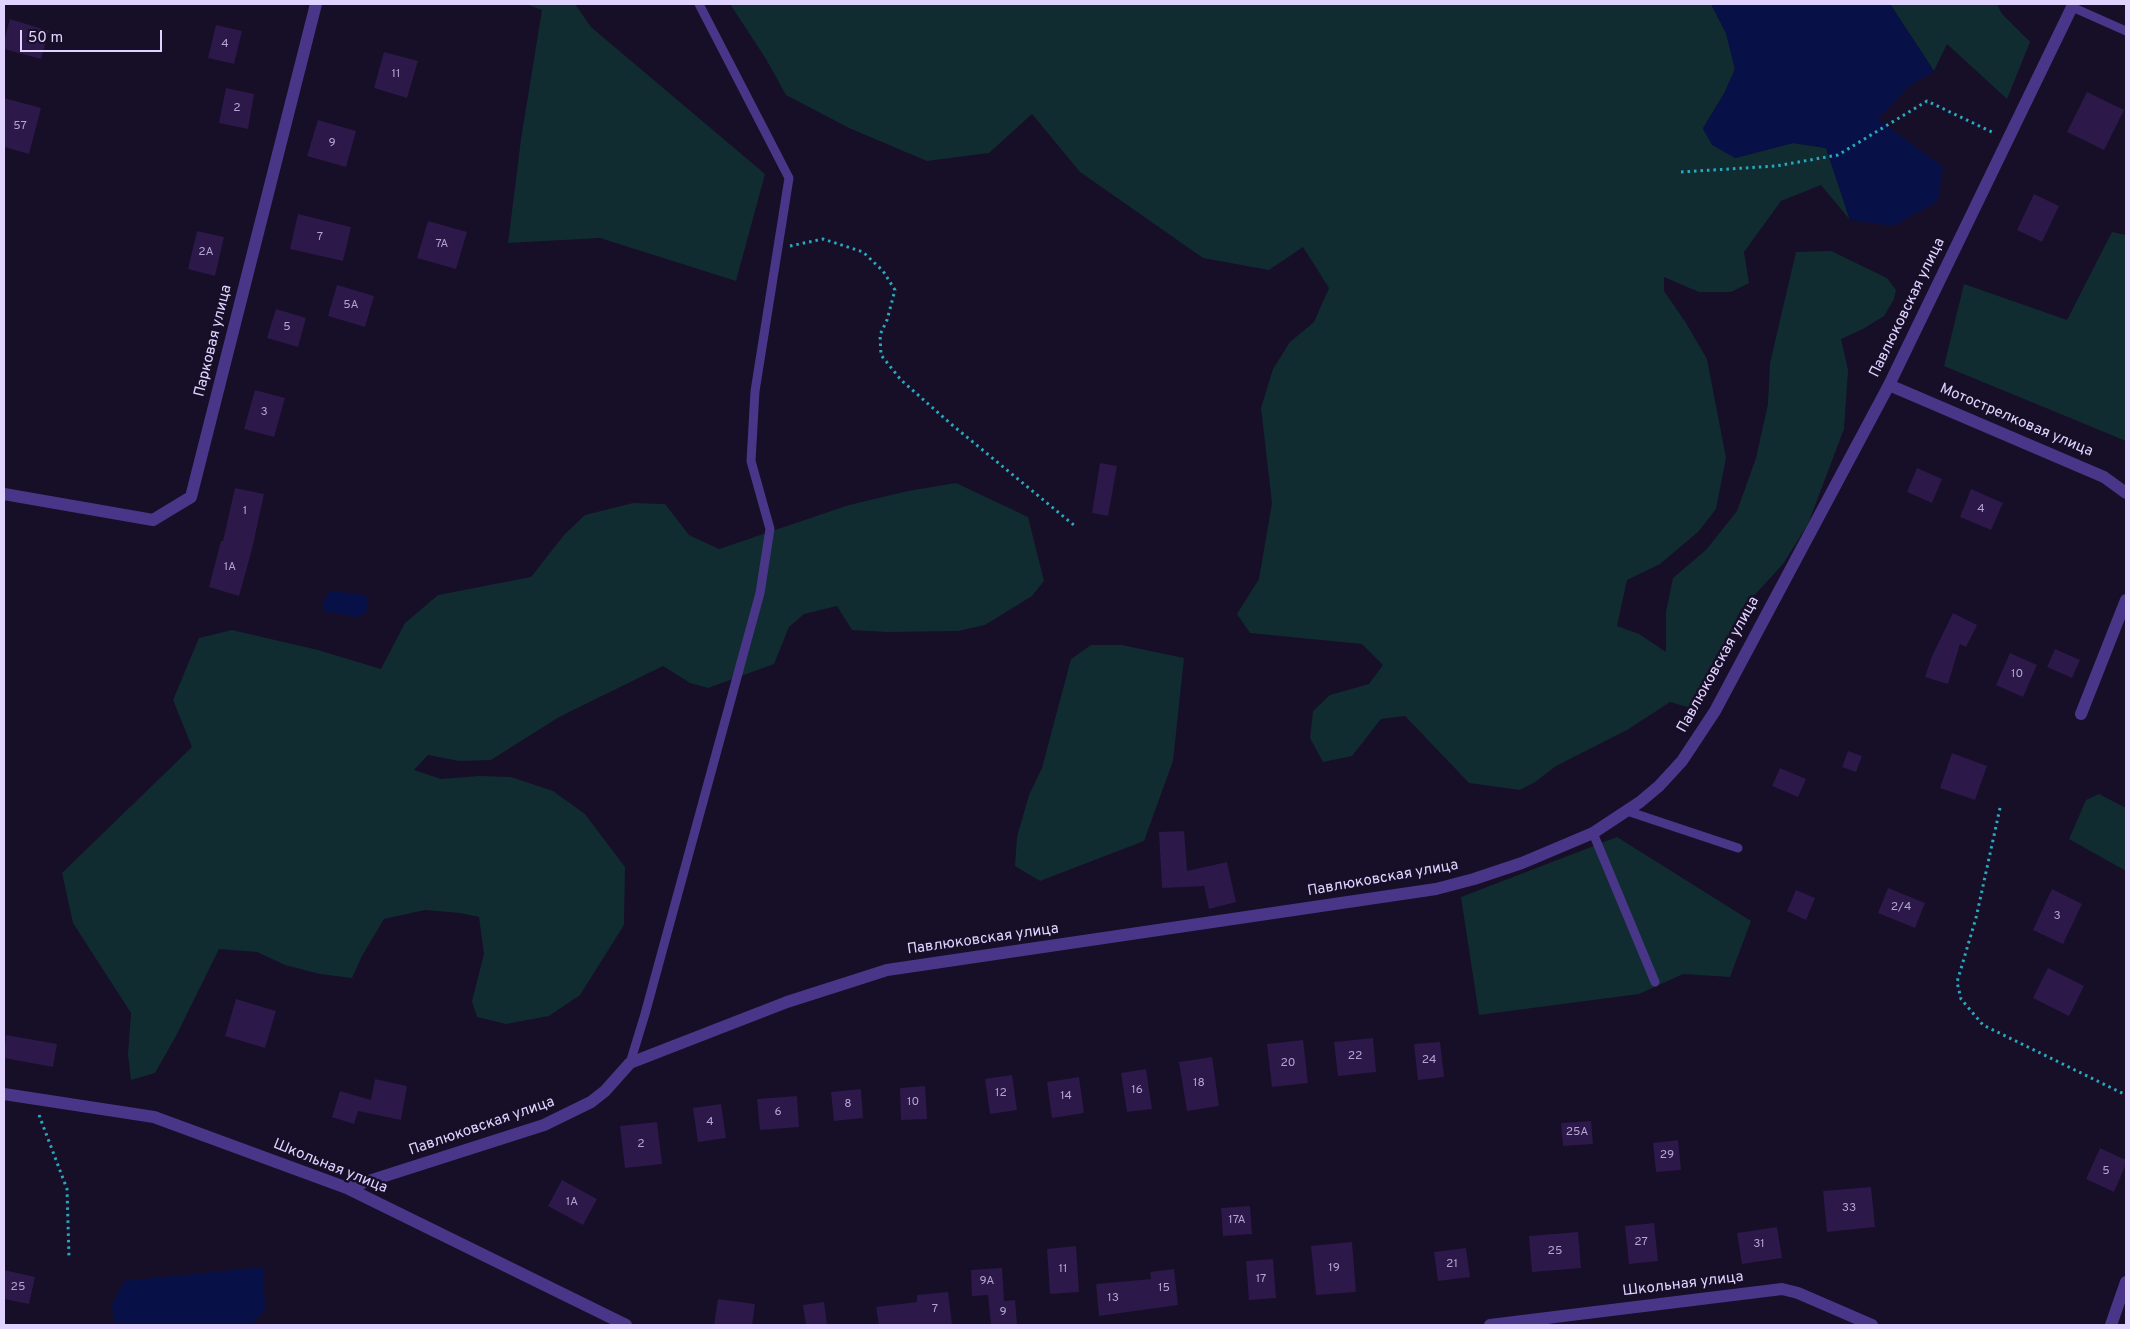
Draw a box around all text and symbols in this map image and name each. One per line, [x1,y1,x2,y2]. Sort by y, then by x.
scale bar [22,20,165,52]
text: 50 m [28,29,63,48]
house number: 4 [221,38,229,52]
house number: 11 [392,68,400,82]
house number: 2 [233,102,241,116]
house number: 57 [13,120,27,134]
house number: 9 [328,137,336,151]
house number: 7 [317,231,323,245]
street label: Павлюковская улица [1866,235,1950,381]
house number: 7А [435,238,449,252]
house number: 2А [198,246,214,260]
street label: Парковая улица [191,283,237,399]
house number: 5А [343,299,359,313]
house number: 5 [283,321,291,335]
street label: Мотострелковая улица [1937,381,2095,461]
house number: 3 [260,406,268,420]
house number: 4 [1977,503,1985,517]
house number: 1 [243,505,247,519]
house number: 1А [224,561,236,575]
street label: Павлюковская улица [1674,594,1764,736]
house number: 10 [2011,668,2023,682]
street label: Павлюковская улица [1306,857,1460,901]
house number: 2/4 [1891,901,1911,915]
house number: 3 [2053,910,2061,924]
street label: Павлюковская улица [906,920,1060,960]
house number: 22 [1348,1050,1362,1064]
house number: 24 [1422,1054,1436,1068]
house number: 20 [1280,1057,1296,1071]
house number: 18 [1193,1077,1205,1091]
house number: 16 [1131,1084,1143,1098]
house number: 12 [995,1087,1007,1101]
house number: 14 [1060,1090,1072,1104]
street label: Павлюковская улица [407,1094,557,1160]
house number: 10 [907,1096,919,1110]
house number: 8 [844,1098,852,1112]
house number: 6 [774,1106,782,1120]
house number: 4 [706,1116,714,1130]
house number: 25А [1566,1126,1588,1140]
street label: Школьная улица [270,1136,390,1198]
house number: 2 [637,1138,645,1152]
house number: 29 [1660,1149,1674,1163]
house number: 5 [2102,1165,2110,1179]
house number: 1А [566,1196,578,1210]
house number: 33 [1842,1202,1856,1216]
house number: 17А [1228,1214,1246,1228]
house number: 27 [1634,1236,1648,1250]
house number: 31 [1753,1238,1765,1252]
house number: 25 [1548,1245,1562,1259]
house number: 21 [1446,1258,1458,1272]
house number: 19 [1328,1262,1340,1276]
house number: 11 [1059,1263,1067,1277]
street label: Школьная улица [1622,1269,1744,1301]
house number: 17 [1256,1273,1266,1287]
house number: 9А [980,1275,994,1289]
house number: 25 [11,1281,25,1295]
house number: 15 [1158,1282,1170,1296]
house number: 13 [1107,1292,1119,1306]
house number: 7 [932,1303,938,1317]
house number: 9 [999,1306,1007,1320]

